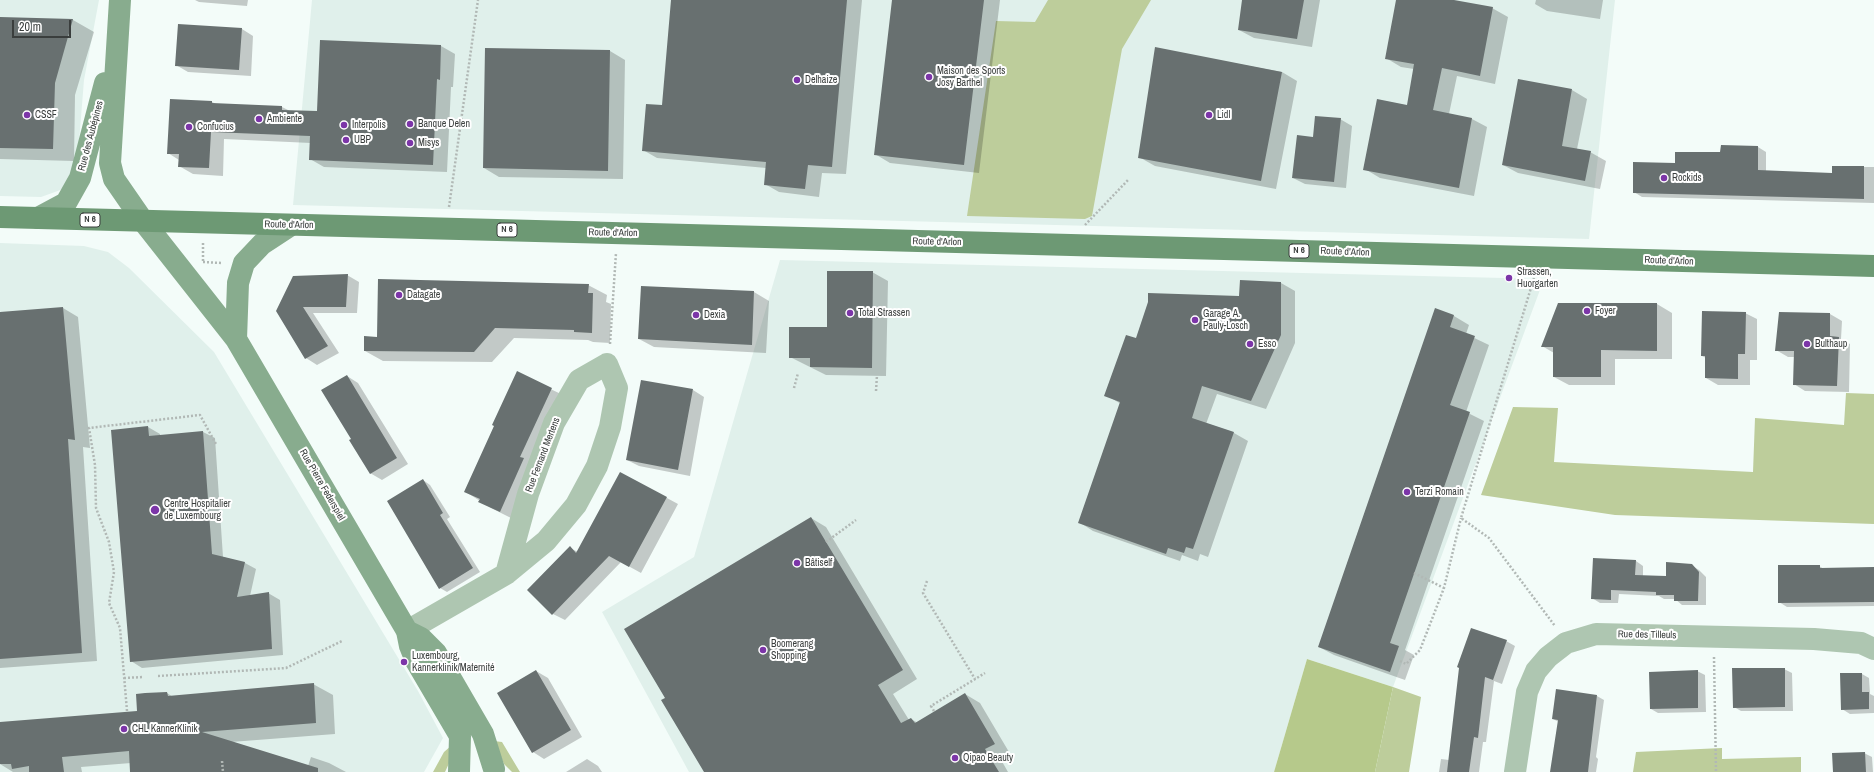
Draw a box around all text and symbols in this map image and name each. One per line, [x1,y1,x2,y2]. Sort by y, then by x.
scale bar [14,12,73,38]
text: 20 m [19,19,41,35]
place label: Maison des Sports Josy Barthel [937,65,1005,88]
marker: Maison des Sports Josy Barthel [924,72,934,82]
place label: Delhaize [805,74,837,86]
marker: Delhaize [792,75,802,85]
street label: Rue des Aubépines [76,100,106,172]
place label: CSSF [35,109,57,121]
place label: Lidl [1217,109,1230,121]
marker: CSSF [22,110,32,120]
marker: Lidl [1204,110,1214,120]
place label: Ambiente [267,113,302,125]
marker: Ambiente [254,114,264,124]
place label: Banque Delen [418,118,470,130]
place label: Interpolis [352,119,386,131]
marker: Banque Delen [405,119,415,129]
marker: Interpolis [339,120,349,130]
place label: Confucius [197,121,234,133]
marker: Confucius [184,122,194,132]
place label: UBP [354,134,371,146]
marker: UBP [341,135,351,145]
place label: Misys [418,137,439,149]
marker: Misys [405,138,415,148]
place label: Rockids [1672,172,1702,184]
marker: Rockids [1659,173,1669,183]
road number: N 6 [80,213,100,227]
street label: Route d'Arlon [264,219,314,231]
road number: N 6 [497,223,517,237]
street label: Route d'Arlon [588,227,638,239]
street label: Route d'Arlon [912,236,962,248]
road number: N 6 [1289,244,1309,258]
street label: Route d'Arlon [1320,245,1370,259]
street label: Route d'Arlon [1644,254,1694,268]
place label: Strassen, Huorgarten [1517,266,1558,290]
marker: Strassen, Huorgarten [1504,273,1514,283]
place label: Datagate [407,289,440,301]
marker: Datagate [394,290,404,300]
place label: Foyer [1595,305,1616,317]
marker: Foyer [1582,306,1592,316]
place label: Total Strassen [858,307,910,319]
marker: Total Strassen [845,308,855,318]
place label: Garage A. Pauly-Losch [1203,308,1248,332]
place label: Dexia [704,309,725,321]
marker: Dexia [691,310,701,320]
marker: Garage A. Pauly-Losch [1190,315,1200,325]
place label: Esso [1258,338,1276,350]
place label: Bulthaup [1815,338,1847,350]
marker: Esso [1245,339,1255,349]
marker: Bulthaup [1802,339,1812,349]
street label: Rue Fernand Mertens [523,416,563,494]
street label: Rue Pierre Federspiel [297,447,347,523]
place label: Terzi Romain [1415,486,1464,498]
marker: Terzi Romain [1402,487,1412,497]
place label: Centre Hospitalier de Luxembourg [164,498,231,522]
marker: Centre Hospitalier de Luxembourg [149,504,161,516]
place label: Bâtiself [805,557,832,569]
marker: Bâtiself [792,558,802,568]
street label: Rue des Tilleuls [1618,628,1676,642]
place label: Boomerang Shopping [771,638,813,662]
marker: Boomerang Shopping [758,645,768,655]
place label: Luxembourg, Kannerklinik/Maternité [412,650,494,674]
marker: Luxembourg, Kannerklinik/Maternité [399,657,409,667]
place label: CHL KannerKlinik [132,723,198,735]
marker: CHL KannerKlinik [119,724,129,734]
place label: Qipao Beauty [963,752,1013,764]
marker: Qipao Beauty [950,753,960,763]

